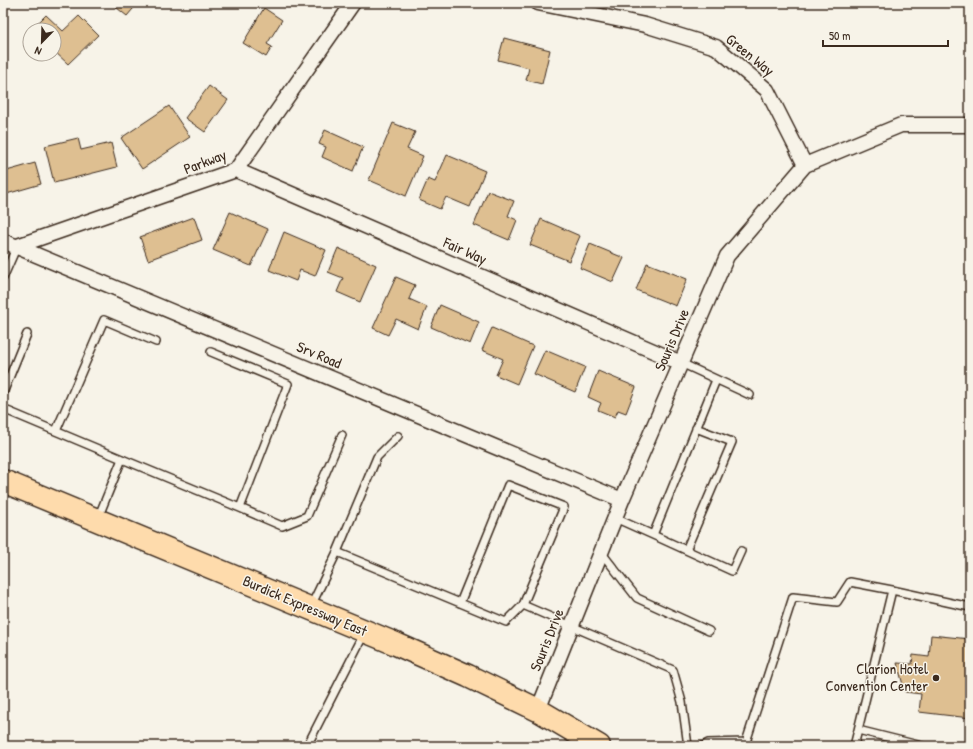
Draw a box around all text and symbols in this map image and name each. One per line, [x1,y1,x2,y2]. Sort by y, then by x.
north arrow [22,22,62,62]
scale bar [823,22,948,48]
text: 50 m [829,27,850,44]
street label: Green Way [722,29,779,81]
text: N [33,44,44,59]
street label: Parkway [180,144,229,179]
street label: Fair Way [439,231,490,269]
street label: Souris Drive [649,306,694,374]
street label: Srv Road [294,336,345,373]
street label: Burdick Expressway East [240,570,371,642]
street label: Souris Drive [525,605,569,674]
place label: Clarion Hotel Convention Center [826,658,928,696]
marker: Clarion Hotel Convention Center [931,673,941,683]

